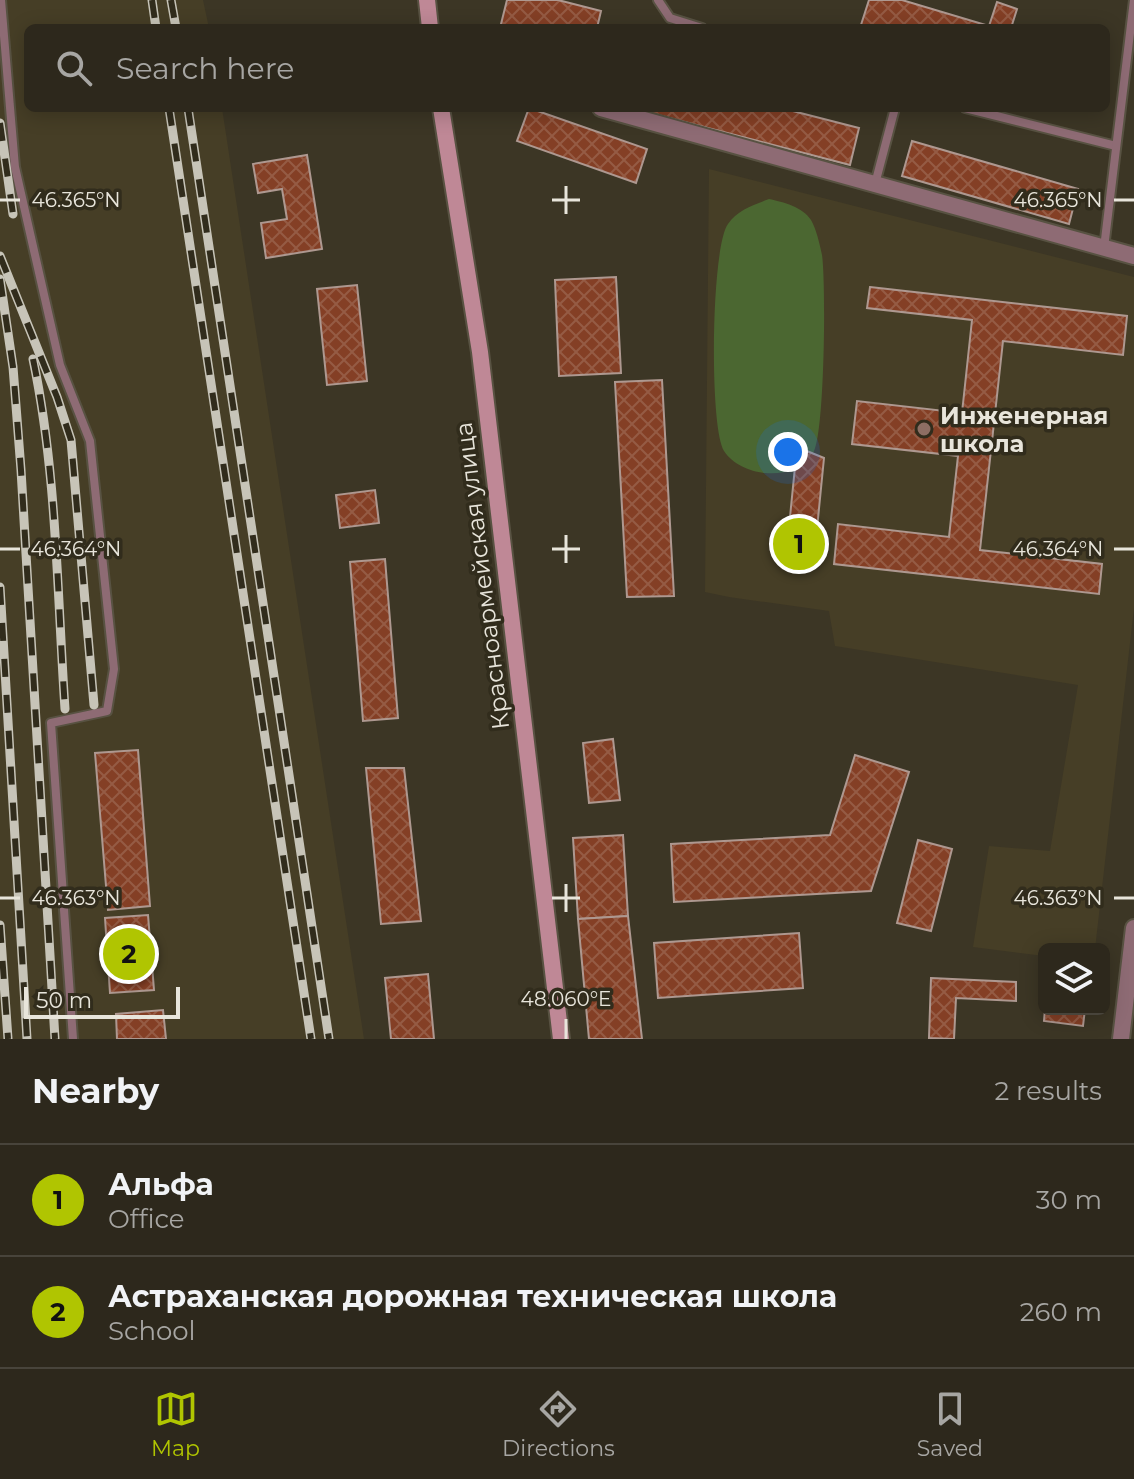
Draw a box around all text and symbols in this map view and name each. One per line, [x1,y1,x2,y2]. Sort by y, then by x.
search box [24,24,1110,112]
icon: search [52,46,96,90]
text: Search here [116,50,294,87]
text: 46.365°N [31,188,121,212]
text: 46.365°N [1013,188,1103,212]
place label: Инженерная школа [940,401,1108,458]
marker: Инженерная школа [915,420,933,438]
street label: Красноармейская улица [449,421,515,731]
your location [768,432,808,472]
pin: 1 [773,514,825,574]
text: 46.364°N [31,537,121,561]
text: 46.364°N [1013,537,1103,561]
text: 46.363°N [31,886,121,910]
text: 46.363°N [1013,886,1103,910]
pin: 2 [103,924,155,984]
map controls [1038,943,1110,1015]
button: layers [1038,943,1110,1015]
scale bar [24,983,180,1019]
text: 50 m [36,987,92,1014]
text: 48.060°E [521,987,611,1011]
text: Nearby [32,1070,159,1112]
text: 2 results [994,1075,1102,1107]
text: Альфа [108,1166,214,1203]
text: 1 [53,1184,63,1216]
text: 30 m [1036,1184,1102,1216]
text: Office [108,1203,185,1235]
text: Астраханская дорожная техническая школа [108,1278,837,1315]
text: 2 [50,1296,66,1328]
text: 260 m [1020,1296,1102,1328]
text: School [108,1315,196,1347]
tab: Map [151,1387,200,1462]
tab: Directions [502,1387,615,1462]
tab: Saved [917,1387,983,1462]

